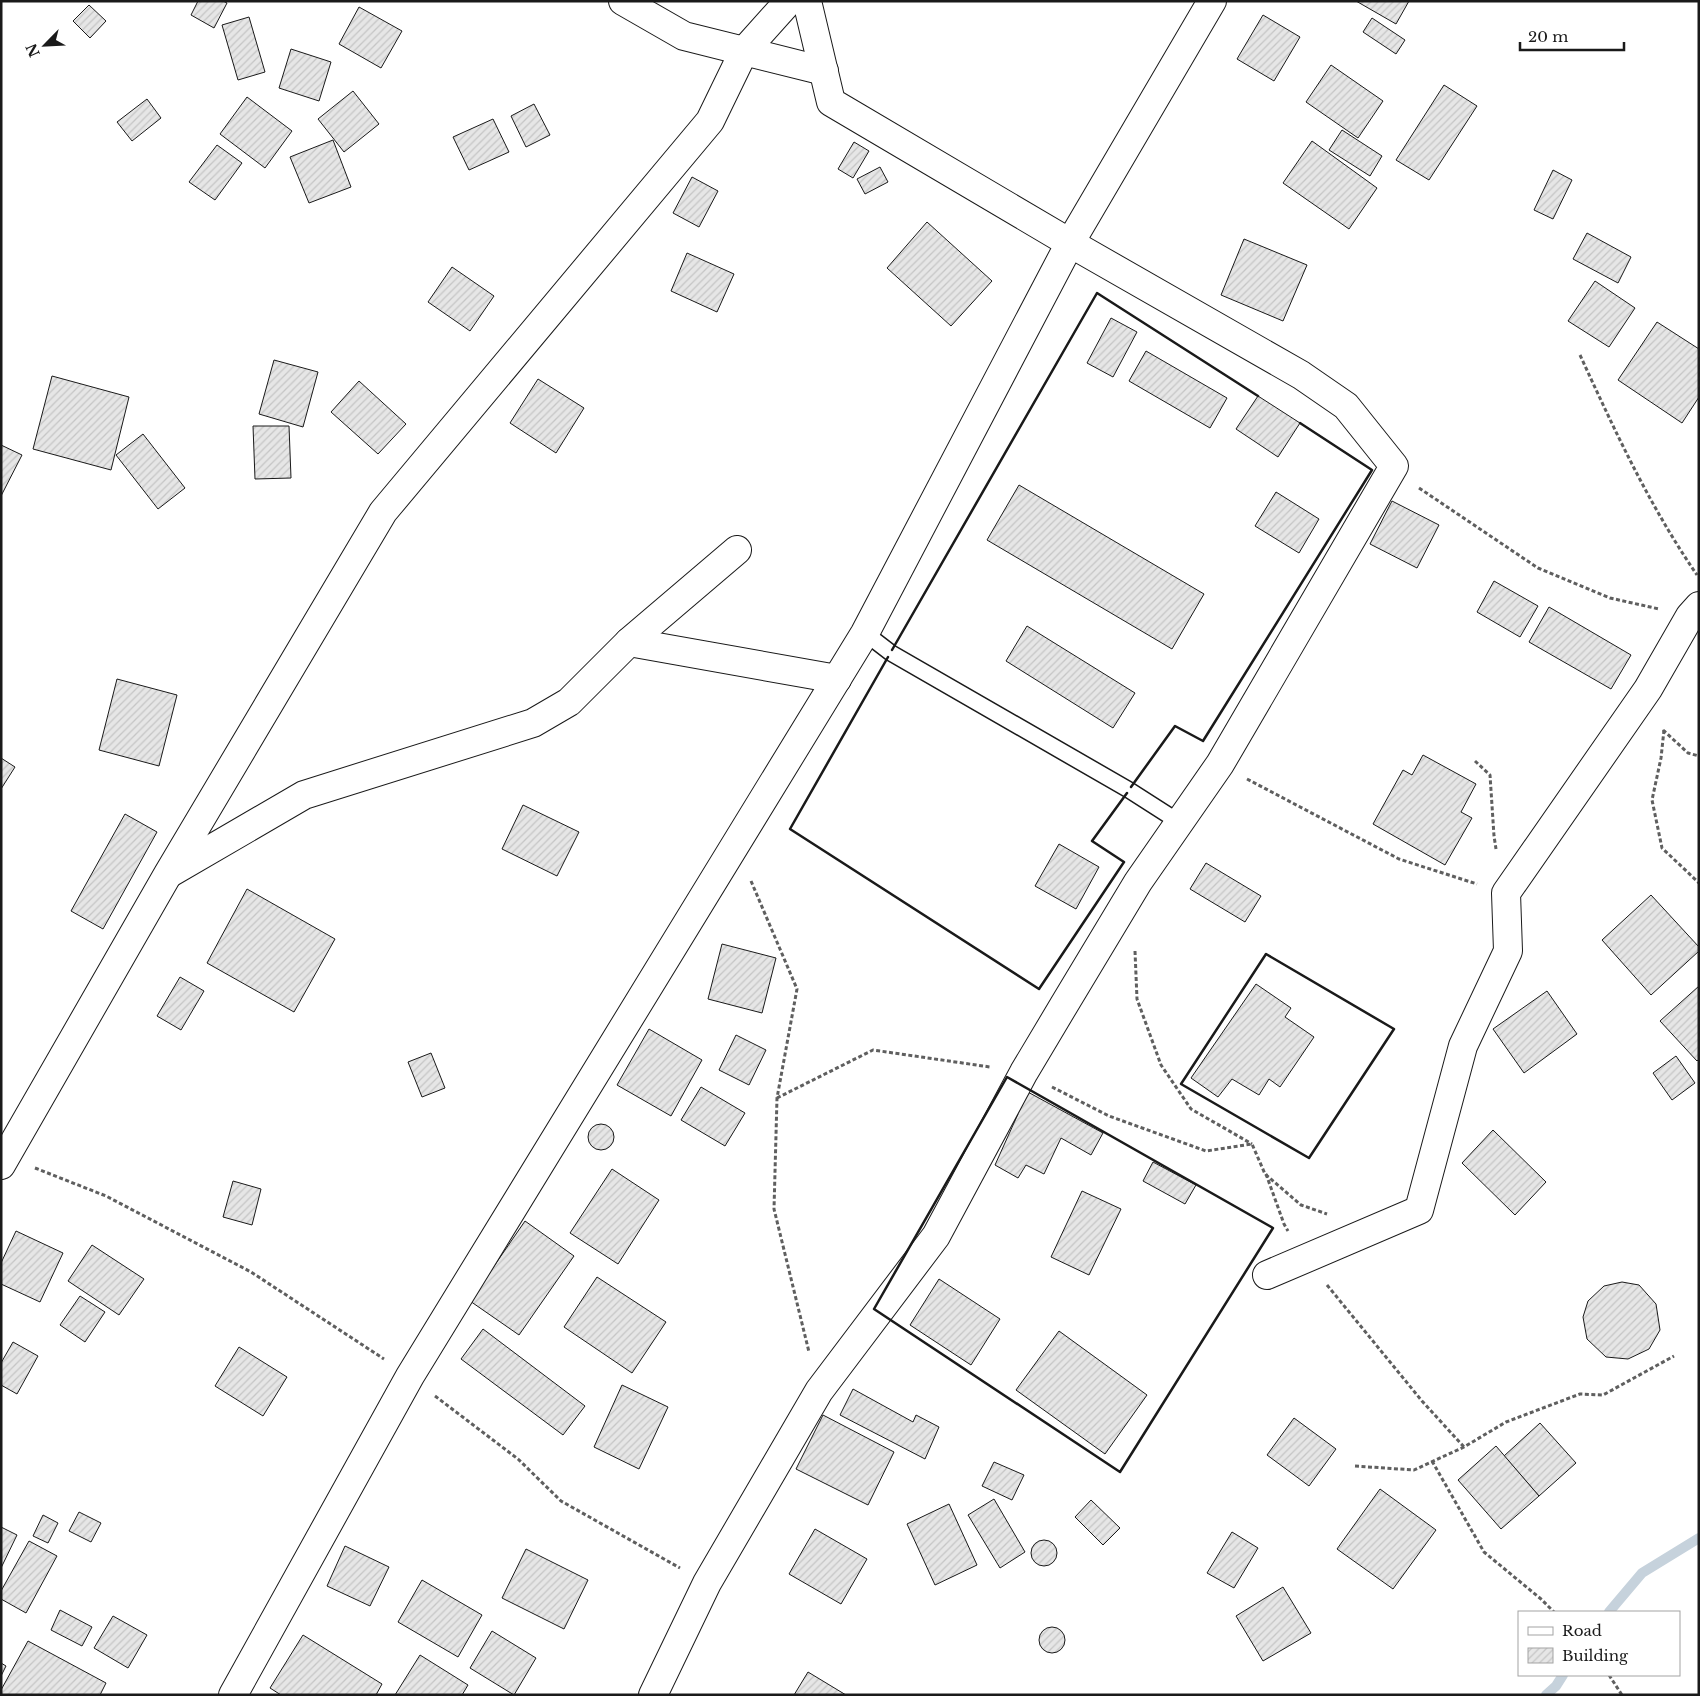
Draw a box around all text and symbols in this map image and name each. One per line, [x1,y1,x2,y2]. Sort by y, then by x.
north arrow [20,20,70,70]
scale bar [1520,20,1624,52]
text: 20 m [1528,27,1568,46]
text: N [22,41,44,60]
legend [1518,1611,1680,1676]
text: Road [1562,1621,1602,1640]
text: Building [1562,1646,1629,1665]

